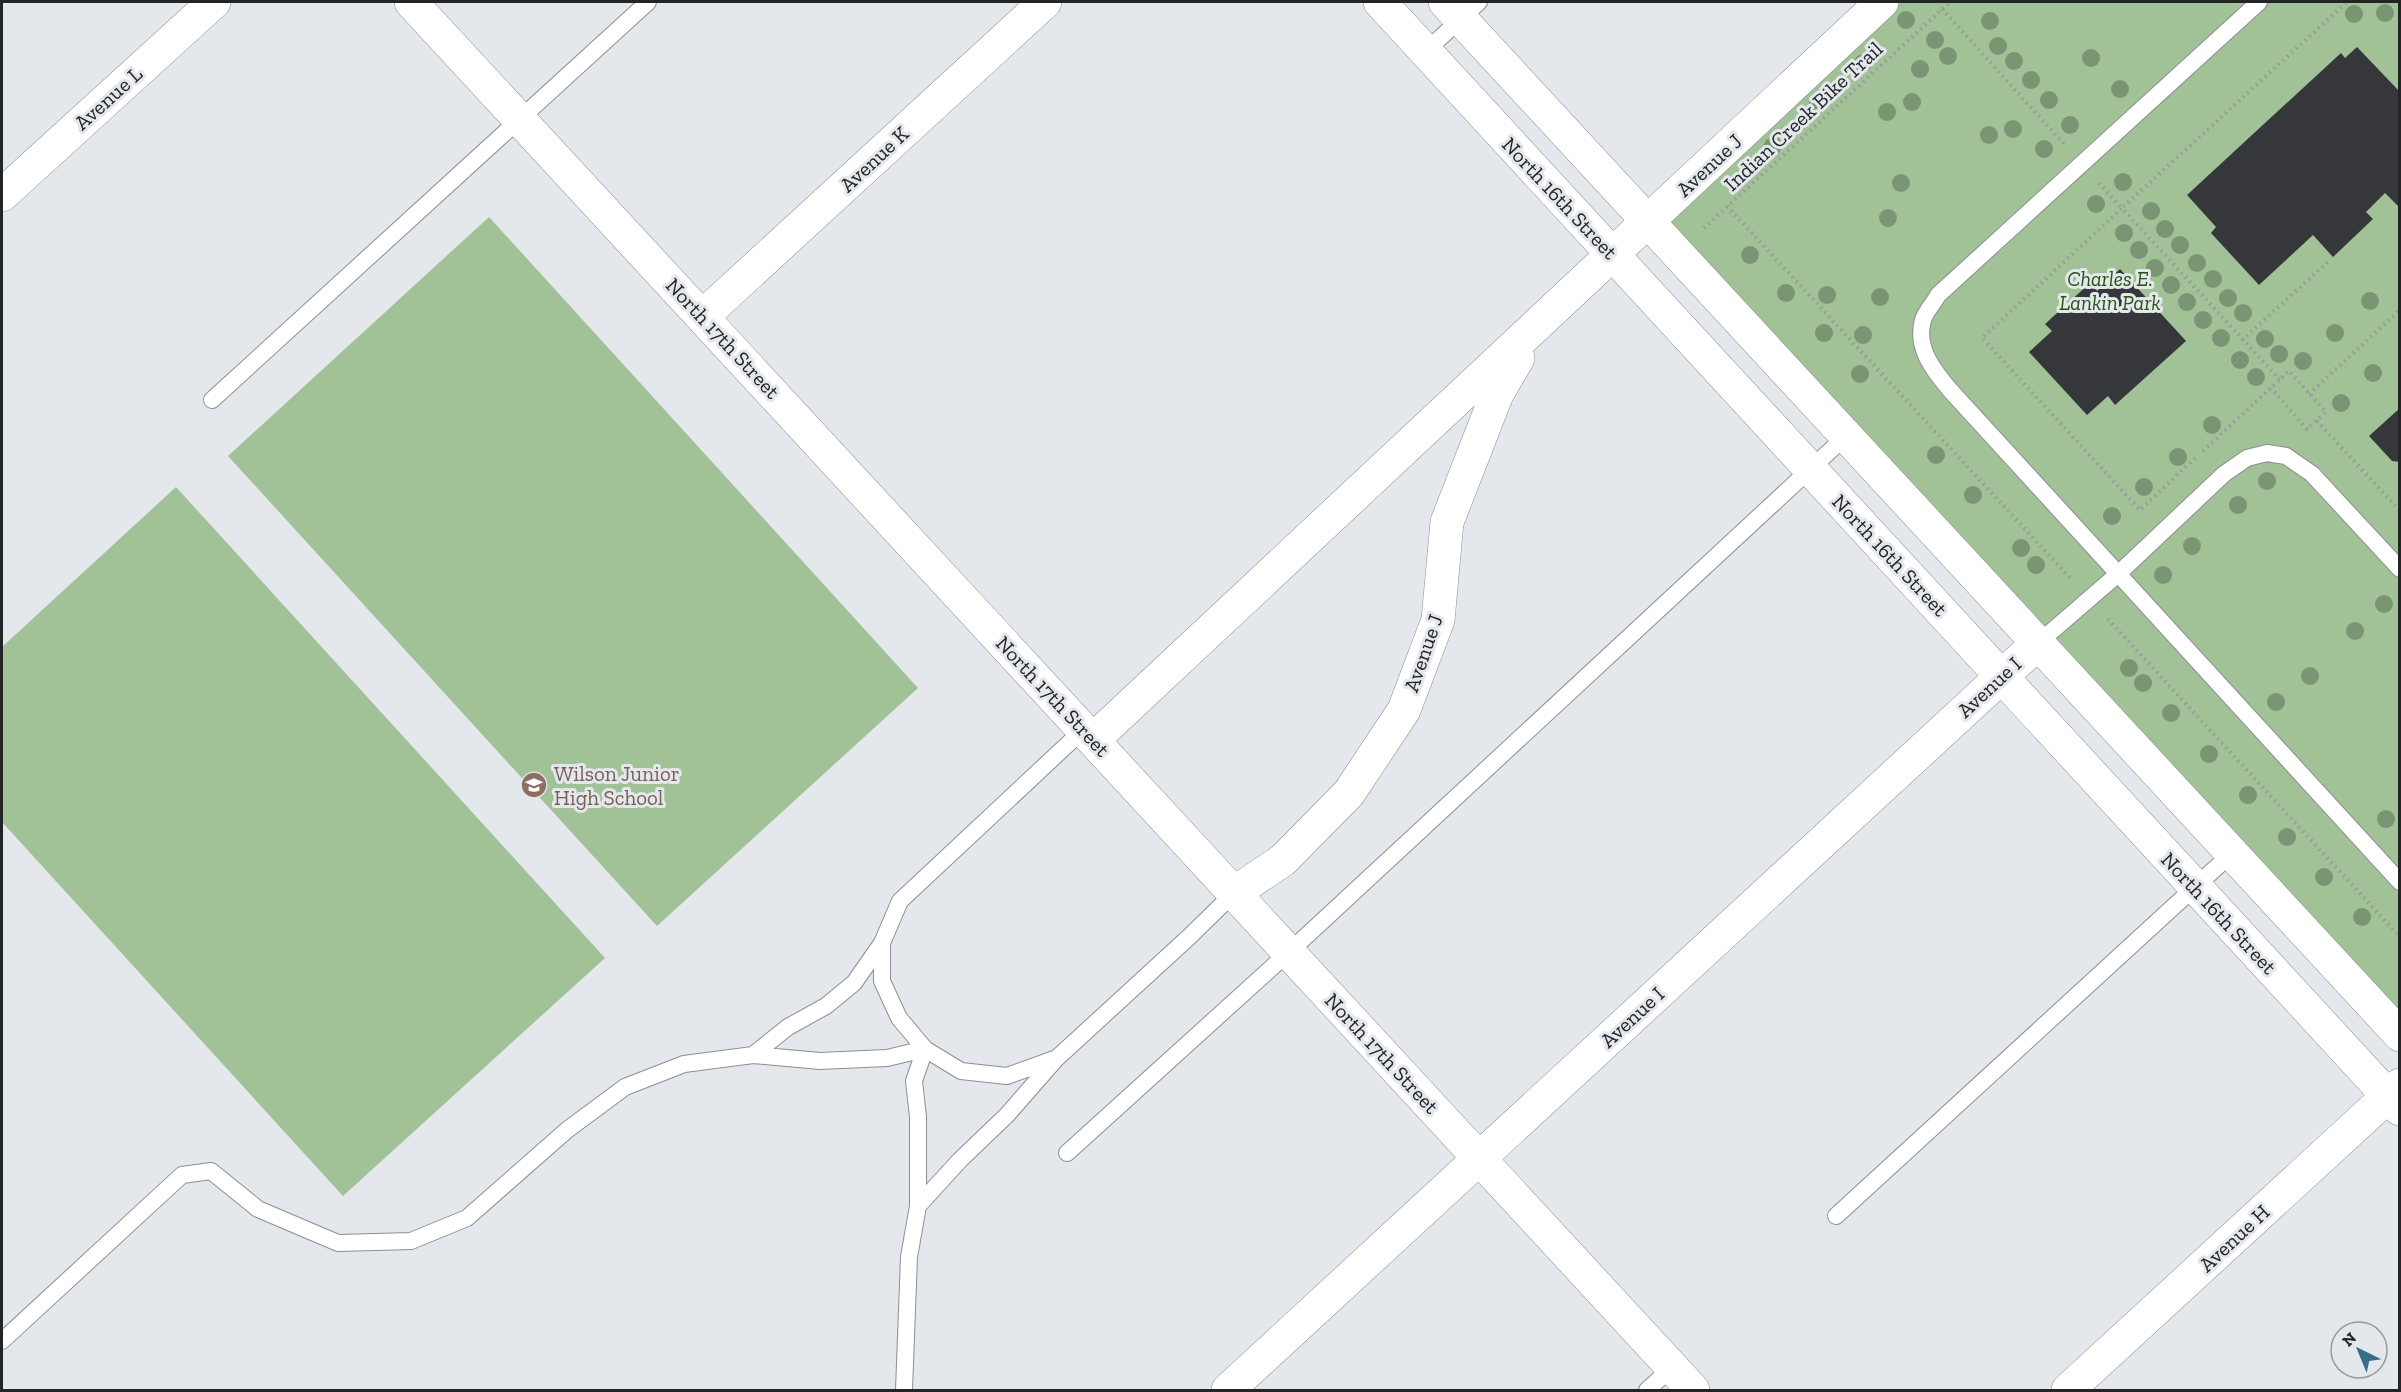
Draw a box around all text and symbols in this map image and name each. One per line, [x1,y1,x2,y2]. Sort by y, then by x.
street label: Indian Creek Bike Trail [1719,36,1888,196]
street label: Avenue L [69,61,148,135]
street label: Avenue K [834,121,914,197]
street label: Avenue J [1671,128,1747,202]
street label: North 16th Street [1497,132,1623,264]
park label: Charles E. Lankin Park [2059,266,2161,315]
street label: North 17th Street [661,272,785,404]
street label: North 16th Street [1827,489,1953,621]
street label: Avenue J [1398,611,1448,695]
street label: North 17th Street [991,630,1115,762]
street label: Avenue I [1952,651,2026,723]
place label: Wilson Junior High School [554,761,680,810]
school or university icon: Wilson Junior High School [519,770,549,800]
street label: North 16th Street [2156,847,2282,979]
street label: Avenue I [1595,981,1669,1053]
street label: North 17th Street [1320,987,1444,1119]
street label: Avenue H [2194,1199,2274,1277]
north arrow [2329,1320,2389,1380]
text: N [2338,1328,2360,1350]

